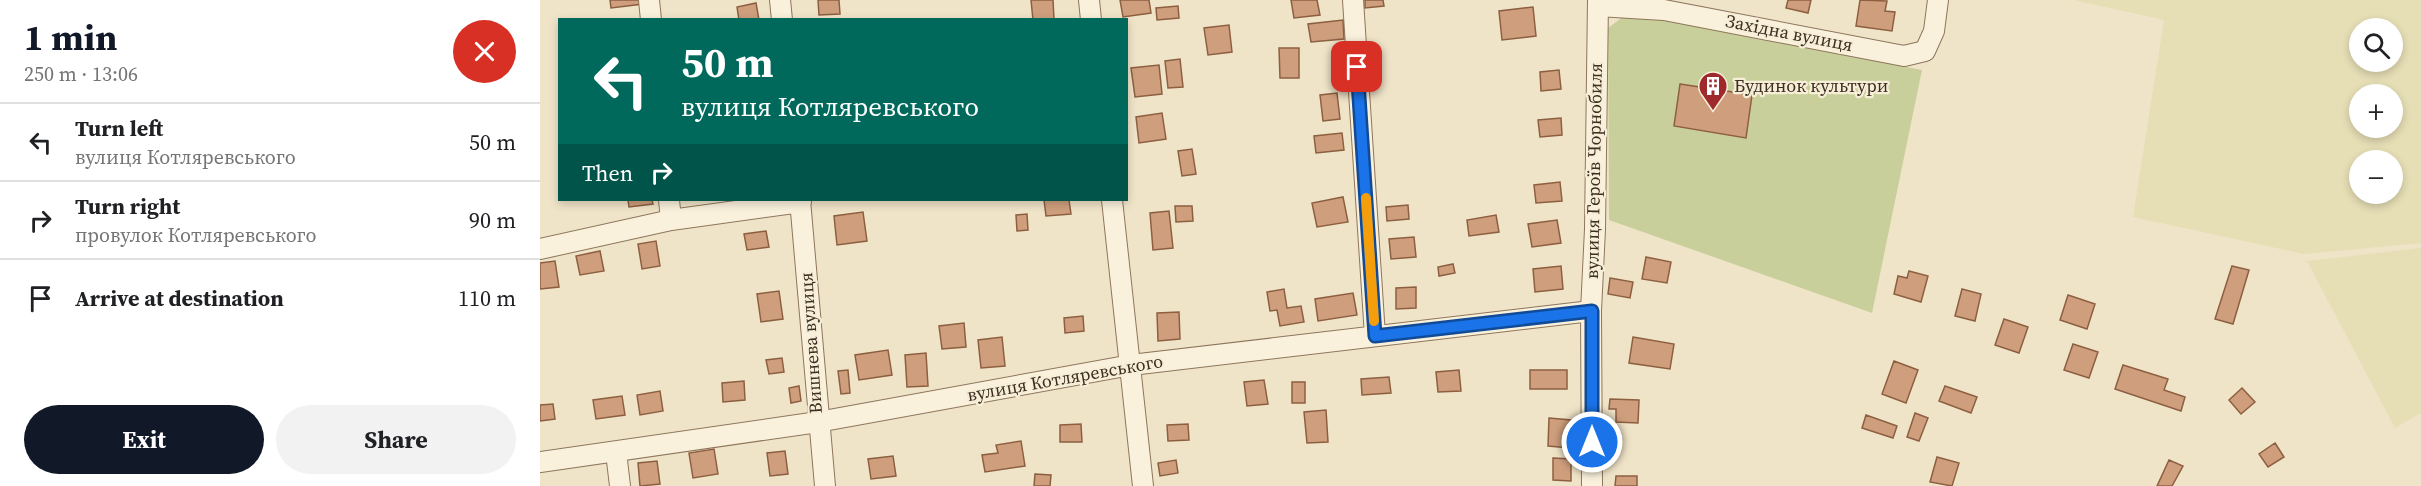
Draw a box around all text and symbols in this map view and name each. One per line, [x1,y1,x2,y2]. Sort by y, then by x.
street label: Західна вулиця [1723,8,1855,57]
text: 1 min [24,13,117,62]
map controls [2349,18,2403,204]
button: search [2349,18,2403,72]
button: close [453,20,516,83]
text: 50 m [681,33,774,91]
pin [1331,41,1382,92]
icon: left [582,42,660,120]
icon: arrive [1340,50,1373,83]
text: 250 m · 13:06 [24,60,138,88]
street label: вулиця Героїв Чорнобиля [1579,63,1608,279]
building icon: Будинок культури [1697,70,1729,112]
place label: Будинок культури [1734,73,1888,98]
button: + [2349,84,2403,138]
text: вулиця Котляревського [681,88,979,125]
text: Turn left [75,113,163,143]
icon: left [24,126,57,159]
text: 50 m [469,127,516,157]
text: вулиця Котляревського [75,143,296,171]
button: − [2349,150,2403,204]
icon: right [645,156,678,189]
text: Then [582,158,633,188]
text: Turn right [75,191,180,221]
icon: right [24,204,57,237]
text: 90 m [469,205,516,235]
text: провулок Котляревського [75,221,317,249]
street label: Вишнева вулиця [793,271,828,415]
icon: arrive [24,282,57,315]
text: Arrive at destination [75,283,284,313]
text: 110 m [458,283,516,313]
street label: вулиця Котляревського [965,348,1165,407]
button: Exit [24,405,264,474]
button: Share [276,405,516,474]
position arrow [1560,410,1624,474]

